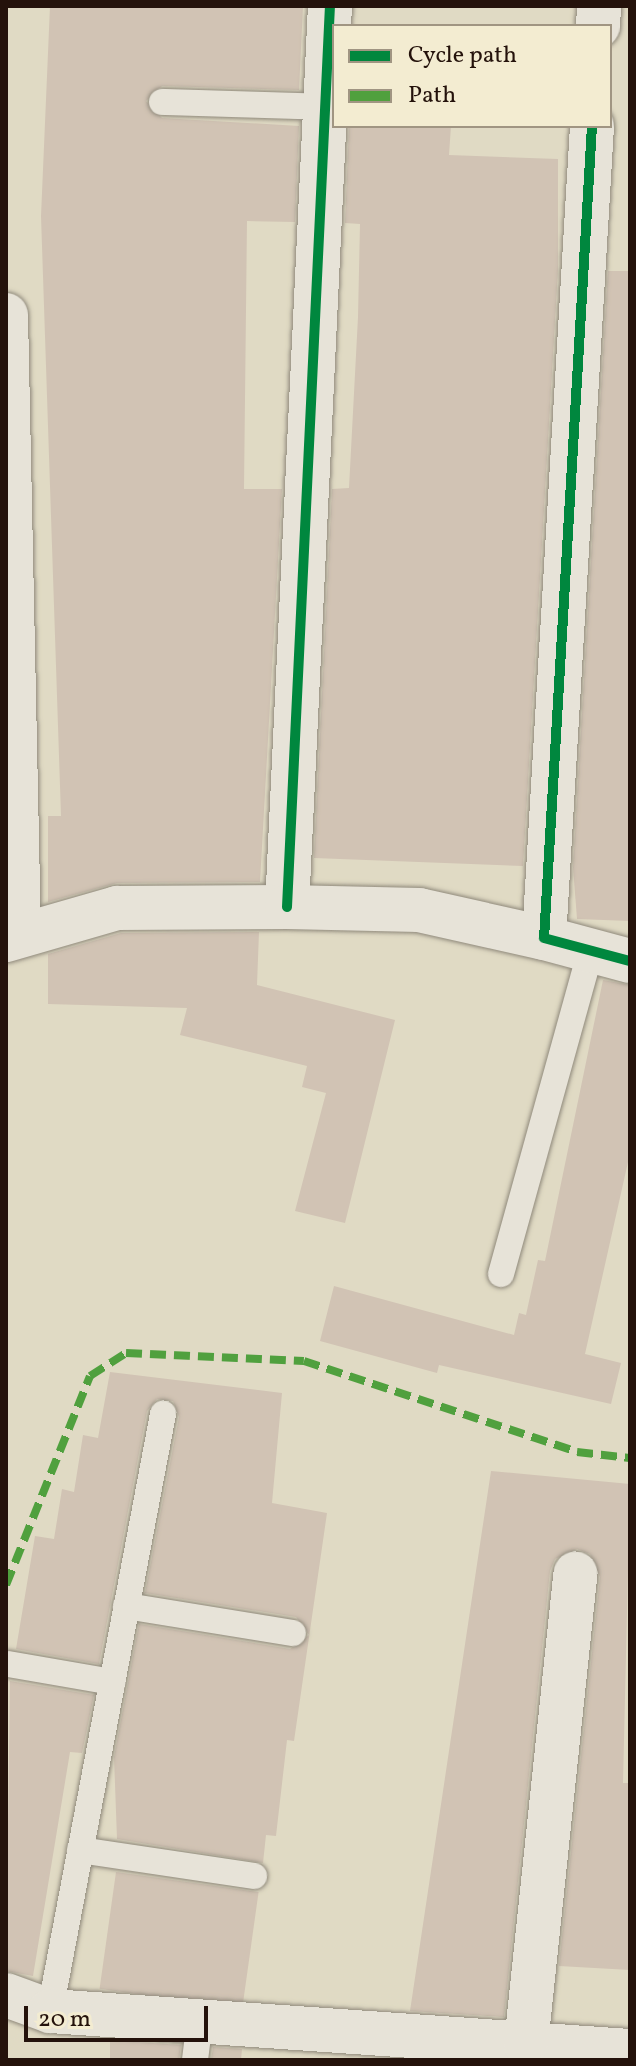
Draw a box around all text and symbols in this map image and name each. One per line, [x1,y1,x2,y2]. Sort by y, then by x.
legend [332,24,612,128]
text: Cycle path [408,39,517,73]
text: Path [408,79,456,113]
scale bar [28,1990,212,2040]
text: 20 m [38,2003,91,2037]

